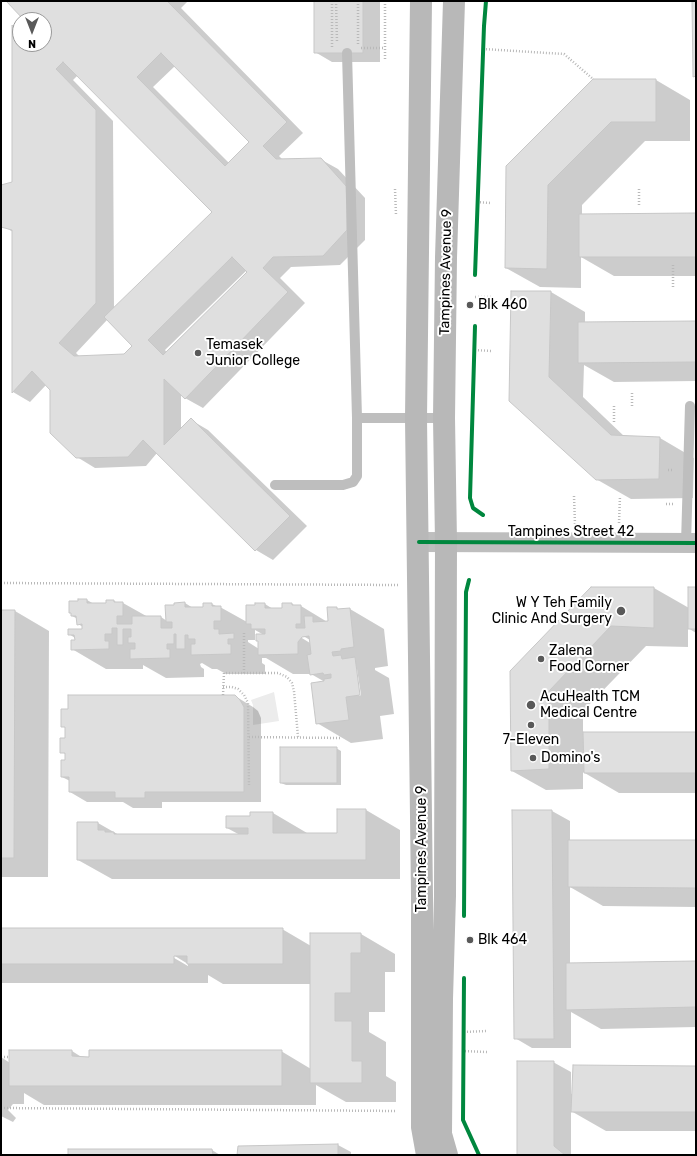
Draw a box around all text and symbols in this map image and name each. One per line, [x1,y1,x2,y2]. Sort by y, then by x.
north arrow [12,12,52,52]
text: N [28,37,36,50]
street label: Tampines Avenue 9 [436,209,456,335]
place label: Blk 460 [478,297,527,313]
marker: Blk 460 [465,300,475,310]
place label: Temasek Junior College [206,337,300,370]
marker: Temasek Junior College [193,348,203,358]
street label: Tampines Street 42 [508,524,634,540]
place label: W Y Teh Family Clinic And Surgery [492,595,612,628]
marker: W Y Teh Family Clinic And Surgery [615,605,627,617]
place label: Zalena Food Corner [549,643,629,676]
marker: Zalena Food Corner [536,654,546,664]
place label: AcuHealth TCM Medical Centre [540,689,640,722]
marker: AcuHealth TCM Medical Centre [525,699,537,711]
marker: 7-Eleven [526,720,536,730]
place label: 7-Eleven [503,732,559,748]
place label: Domino's [541,750,601,766]
marker: Domino's [528,753,538,763]
street label: Tampines Avenue 9 [414,786,430,912]
place label: Blk 464 [478,932,527,948]
marker: Blk 464 [465,935,475,945]

